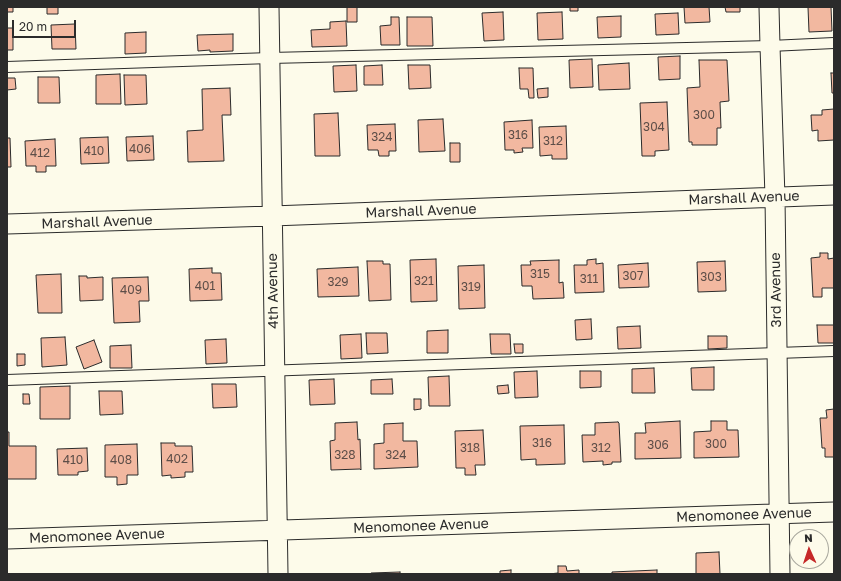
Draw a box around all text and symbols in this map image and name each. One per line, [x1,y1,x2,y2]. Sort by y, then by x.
scale bar [14,12,78,38]
text: 20 m [19,19,47,34]
house number: 300 [693,108,715,122]
house number: 304 [643,120,665,134]
house number: 316 [508,128,528,142]
house number: 324 [371,130,393,144]
house number: 312 [543,134,563,148]
house number: 406 [129,142,151,156]
house number: 410 [84,144,104,158]
house number: 412 [30,146,50,160]
street label: Marshall Avenue [688,188,800,208]
street label: Marshall Avenue [365,201,477,221]
street label: Marshall Avenue [41,212,153,232]
street label: 3rd Avenue [767,252,785,328]
street label: 4th Avenue [264,253,282,329]
house number: 315 [530,267,550,281]
house number: 307 [623,269,643,283]
house number: 303 [700,270,722,284]
house number: 311 [580,272,598,286]
house number: 321 [414,274,434,288]
house number: 329 [327,275,349,289]
house number: 401 [195,279,215,293]
house number: 319 [461,280,481,294]
house number: 409 [120,283,142,297]
house number: 316 [532,436,552,450]
house number: 300 [705,437,727,451]
house number: 306 [647,438,669,452]
house number: 318 [460,441,480,455]
house number: 312 [591,441,611,455]
house number: 328 [334,448,356,462]
house number: 324 [385,448,407,462]
house number: 402 [166,452,188,466]
house number: 410 [63,453,83,467]
house number: 408 [110,453,132,467]
street label: Menomonee Avenue [676,504,812,526]
street label: Menomonee Avenue [353,515,489,537]
street label: Menomonee Avenue [29,525,165,547]
north arrow [789,529,829,569]
text: N [804,531,813,544]

